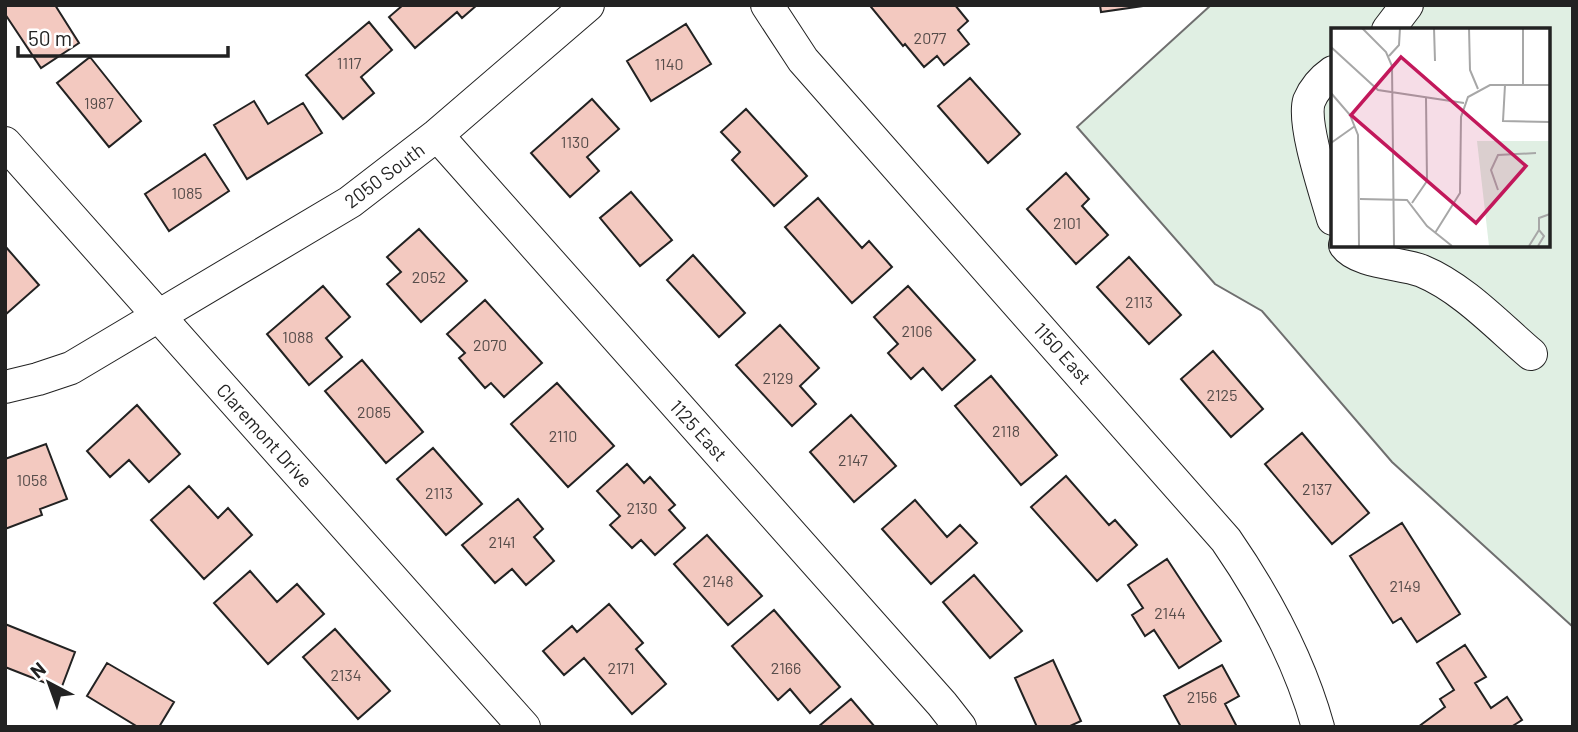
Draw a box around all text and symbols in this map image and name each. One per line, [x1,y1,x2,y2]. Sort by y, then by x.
scale bar [18,14,228,58]
text: 50 m [28,25,72,50]
house number: 2077 [914,28,947,47]
inset map [1331,28,1550,247]
house number: 1117 [337,53,362,72]
house number: 1140 [654,54,684,73]
house number: 1987 [84,93,114,112]
house number: 1130 [561,132,589,151]
street label: 2050 South [340,138,428,212]
house number: 1085 [171,183,203,202]
house number: 2101 [1053,213,1081,232]
house number: 2052 [412,267,446,286]
house number: 2113 [1125,292,1153,311]
street label: 1150 East [1029,317,1097,389]
house number: 2106 [901,321,933,340]
house number: 1088 [282,327,314,346]
house number: 2070 [473,335,507,354]
house number: 2129 [763,368,793,387]
street label: Claremont Drive [212,378,318,492]
house number: 2125 [1207,385,1237,404]
street label: 1125 East [666,395,732,465]
house number: 2085 [357,402,391,421]
house number: 2118 [992,421,1020,440]
house number: 2110 [549,426,577,445]
house number: 2147 [838,450,868,469]
house number: 1058 [16,470,48,489]
house number: 2137 [1302,479,1332,498]
house number: 2113 [425,483,453,502]
house number: 2130 [626,498,658,517]
house number: 2141 [489,532,515,551]
house number: 2148 [702,571,734,590]
house number: 2149 [1389,576,1421,595]
house number: 2144 [1154,603,1186,622]
north arrow [14,648,84,718]
text: N [25,657,50,683]
house number: 2171 [607,658,635,677]
house number: 2166 [771,658,801,677]
house number: 2134 [330,665,362,684]
house number: 2156 [1187,687,1217,706]

